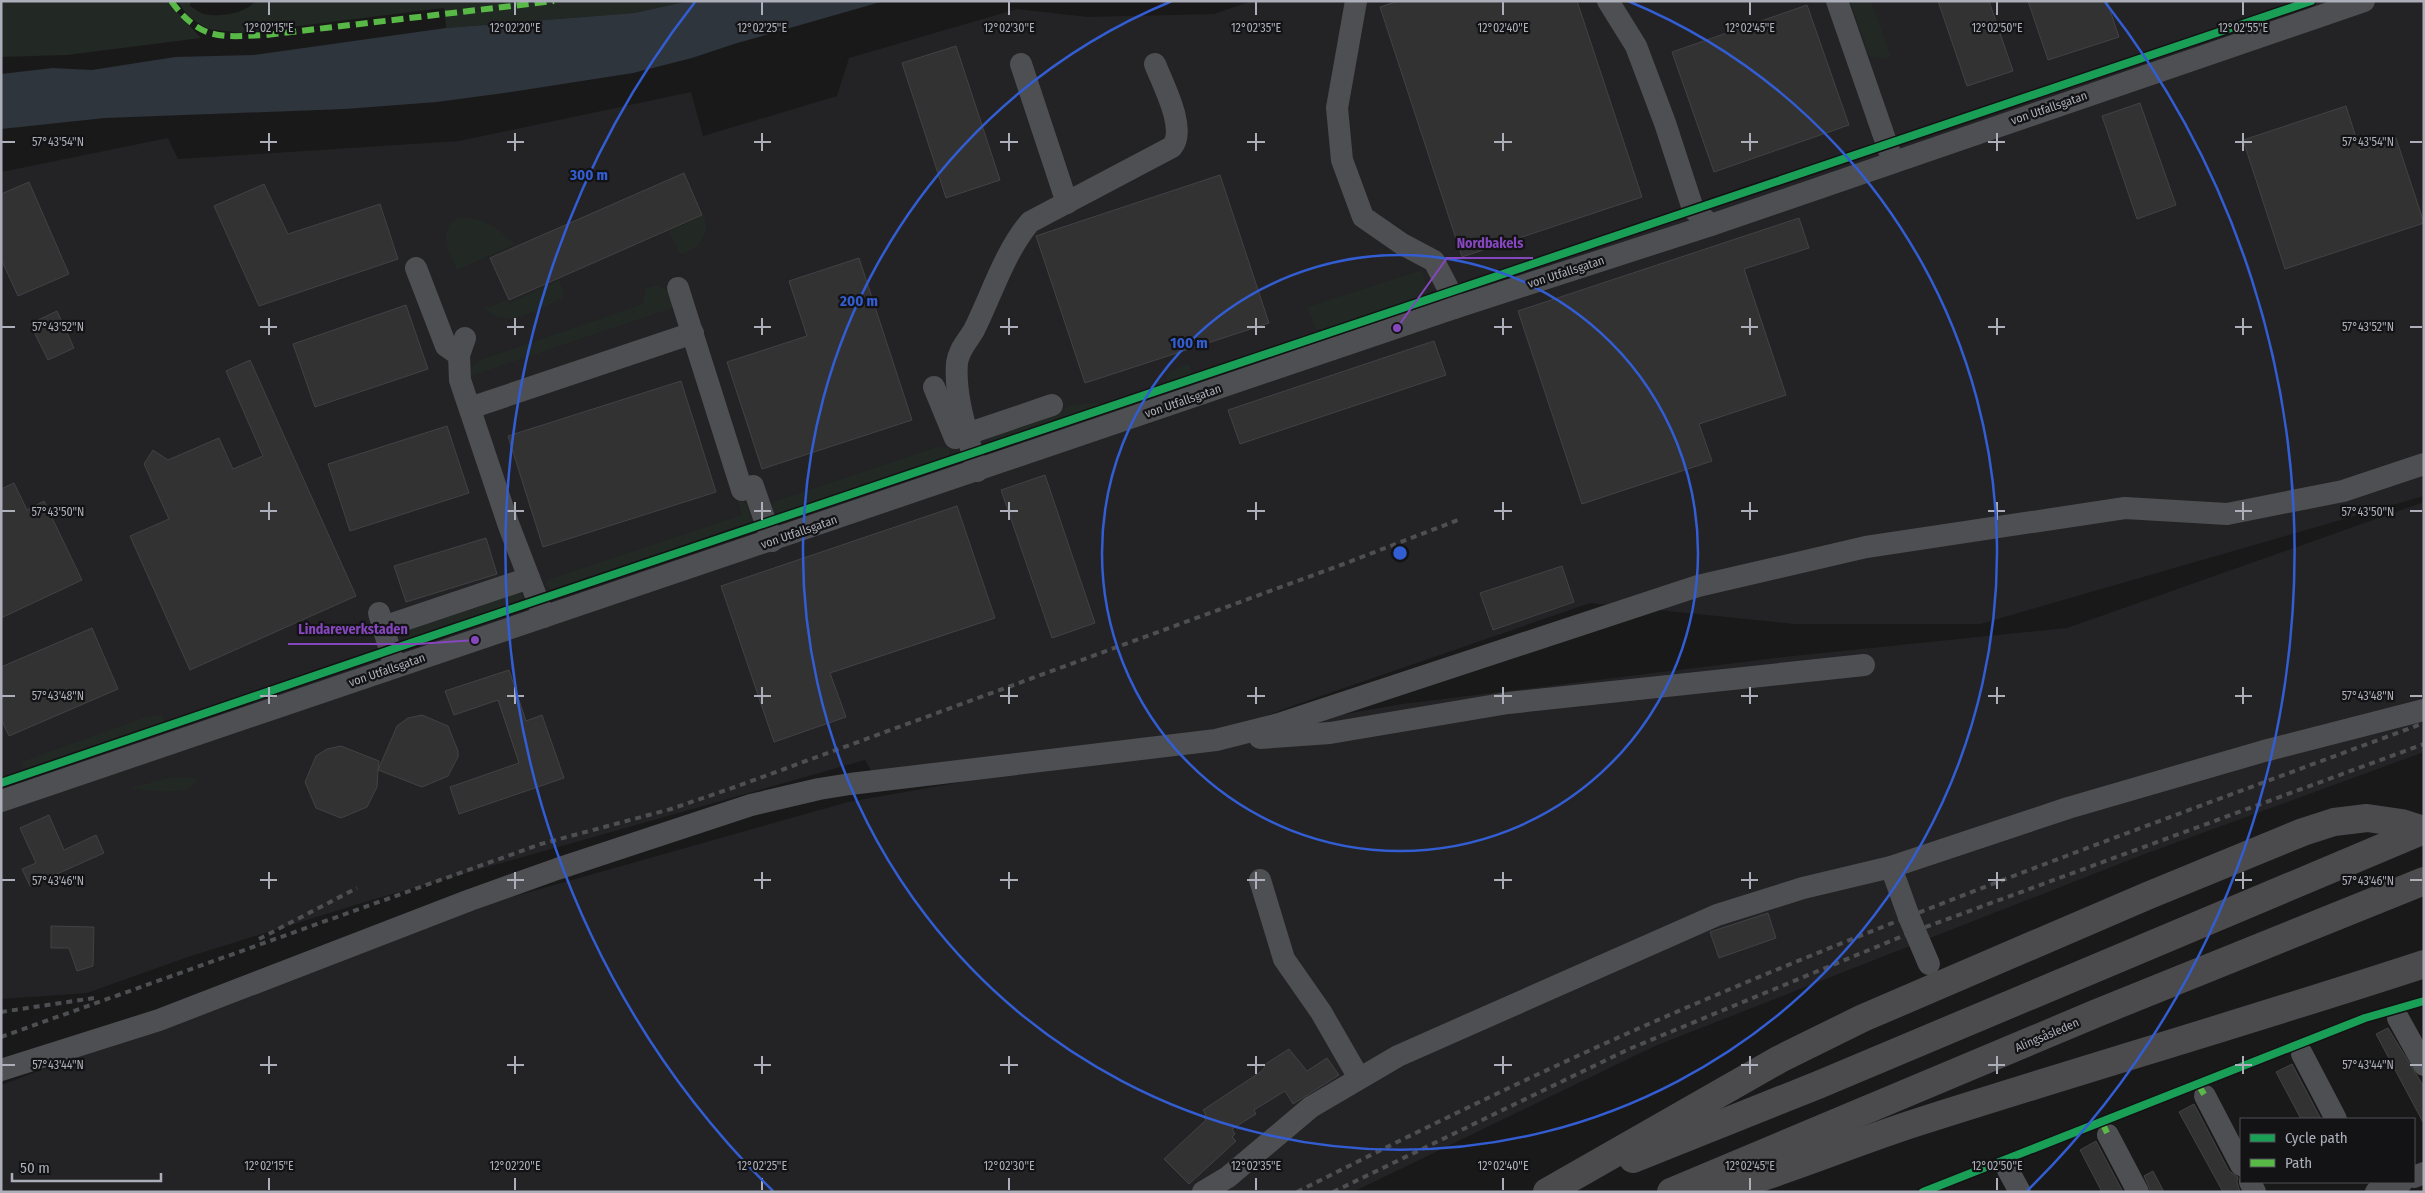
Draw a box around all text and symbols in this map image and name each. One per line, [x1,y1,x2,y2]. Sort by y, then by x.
text: 12°02'15"E [244,21,294,35]
text: 12°02'20"E [489,21,541,35]
text: 12°02'25"E [737,21,787,35]
text: 12°02'30"E [983,21,1035,35]
text: 12°02'35"E [1231,21,1281,35]
text: 12°02'40"E [1477,21,1529,35]
text: 12°02'45"E [1725,21,1775,35]
text: 12°02'50"E [1971,21,2023,35]
text: 12°02'55"E [2218,21,2268,35]
street label: von Utfallsgatan [2009,88,2089,128]
text: 57°43'54"N [32,135,84,149]
text: 57°43'54"N [2342,135,2394,149]
text: 300 m [569,166,608,184]
callout: Nordbakels [1447,229,1533,258]
text: Nordbakels [1457,235,1523,252]
street label: von Utfallsgatan [1526,253,1606,291]
text: 200 m [839,292,878,310]
text: 57°43'52"N [32,320,84,334]
text: 57°43'52"N [2342,320,2394,334]
text: 100 m [1170,334,1208,352]
street label: von Utfallsgatan [1143,381,1223,421]
text: 57°43'50"N [32,505,84,519]
text: 57°43'50"N [2342,505,2394,519]
street label: von Utfallsgatan [759,512,839,552]
centre of rings [1391,544,1409,562]
callout: Lindareverkstaden [288,615,418,644]
text: Lindareverkstaden [298,621,408,638]
street label: von Utfallsgatan [347,650,427,690]
text: 57°43'48"N [32,689,84,703]
text: 57°43'48"N [2342,689,2394,703]
text: 57°43'46"N [32,874,84,888]
text: 57°43'46"N [2342,874,2394,888]
street label: Alingsåsleden [2013,1015,2081,1055]
text: 57°43'44"N [32,1058,84,1072]
text: 57°43'44"N [2342,1058,2394,1072]
legend [2240,1118,2415,1183]
text: Cycle path [2285,1129,2348,1147]
scale bar [12,1150,161,1182]
text: Path [2285,1154,2312,1172]
text: 50 m [20,1159,50,1177]
text: 12°02'15"E [244,1159,294,1173]
text: 12°02'20"E [489,1159,541,1173]
text: 12°02'25"E [737,1159,787,1173]
text: 12°02'30"E [983,1159,1035,1173]
text: 12°02'35"E [1231,1159,1281,1173]
text: 12°02'40"E [1477,1159,1529,1173]
text: 12°02'45"E [1725,1159,1775,1173]
text: 12°02'50"E [1971,1159,2023,1173]

